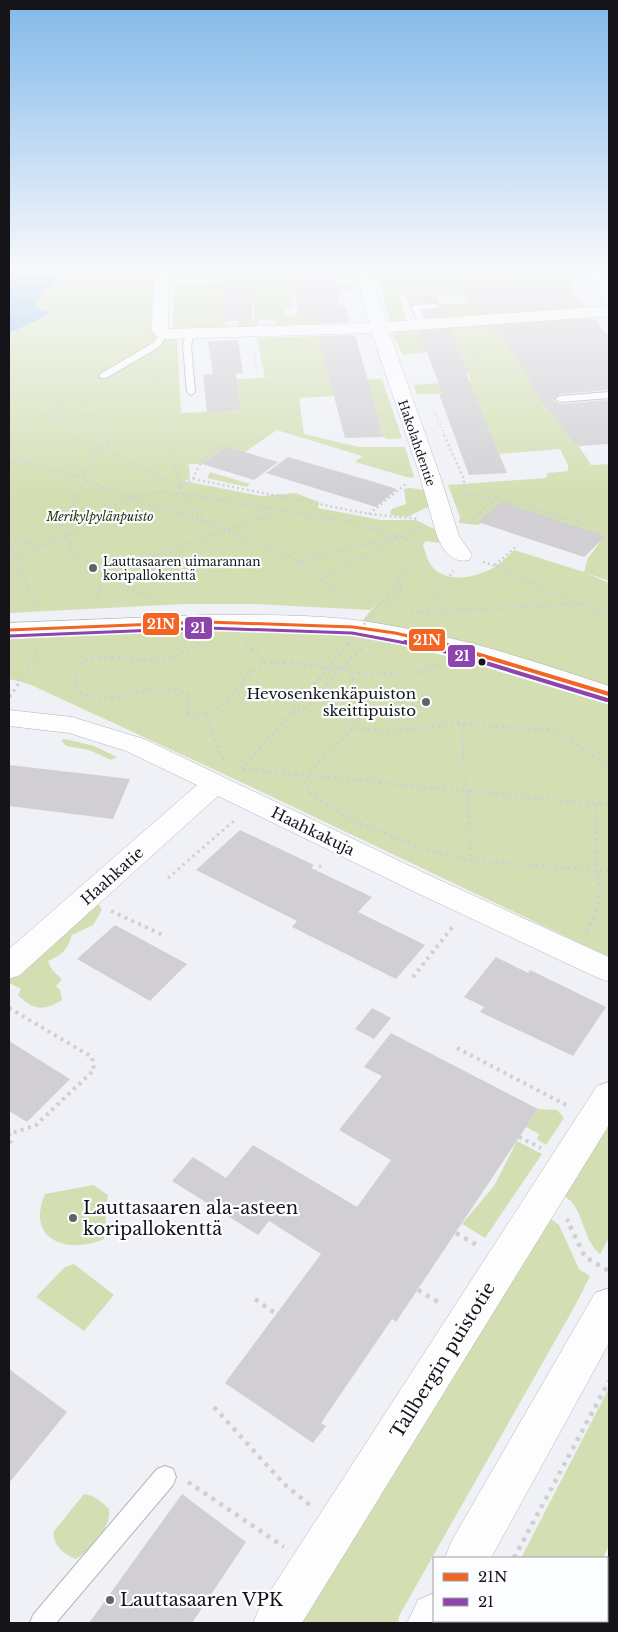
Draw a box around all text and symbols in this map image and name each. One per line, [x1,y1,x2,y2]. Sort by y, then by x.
street label: Hakolahdentie [395,398,439,488]
park label: Merikylpylänpuisto [45,509,154,524]
place label: Lauttasaaren uimarannan koripallokenttä [103,554,261,583]
marker: Lauttasaaren uimarannan koripallokenttä [87,562,99,574]
line badge: 21N [142,612,180,636]
text: 21N [147,615,175,633]
line badge: 21 [184,616,213,640]
text: 21 [190,619,206,637]
line badge: 21N [408,628,446,652]
text: 21N [413,631,441,649]
line badge: 21 [447,644,476,668]
text: 21 [454,647,470,665]
unlabelled marker [477,657,487,667]
place label: Hevosenkenkäpuiston skeittipuisto [247,684,416,720]
marker: Hevosenkenkäpuiston skeittipuisto [420,696,432,708]
street label: Haahkakuja [268,803,358,860]
street label: Haahkatie [77,843,147,909]
place label: Lauttasaaren ala-asteen koripallokenttä [83,1197,298,1240]
marker: Lauttasaaren ala-asteen koripallokenttä [67,1212,79,1224]
street label: Tallbergin puistotie [386,1278,500,1442]
legend [433,1557,608,1622]
text: 21N [478,1567,507,1586]
place label: Lauttasaaren VPK [120,1589,284,1611]
text: 21 [478,1592,494,1611]
marker: Lauttasaaren VPK [104,1594,116,1606]

